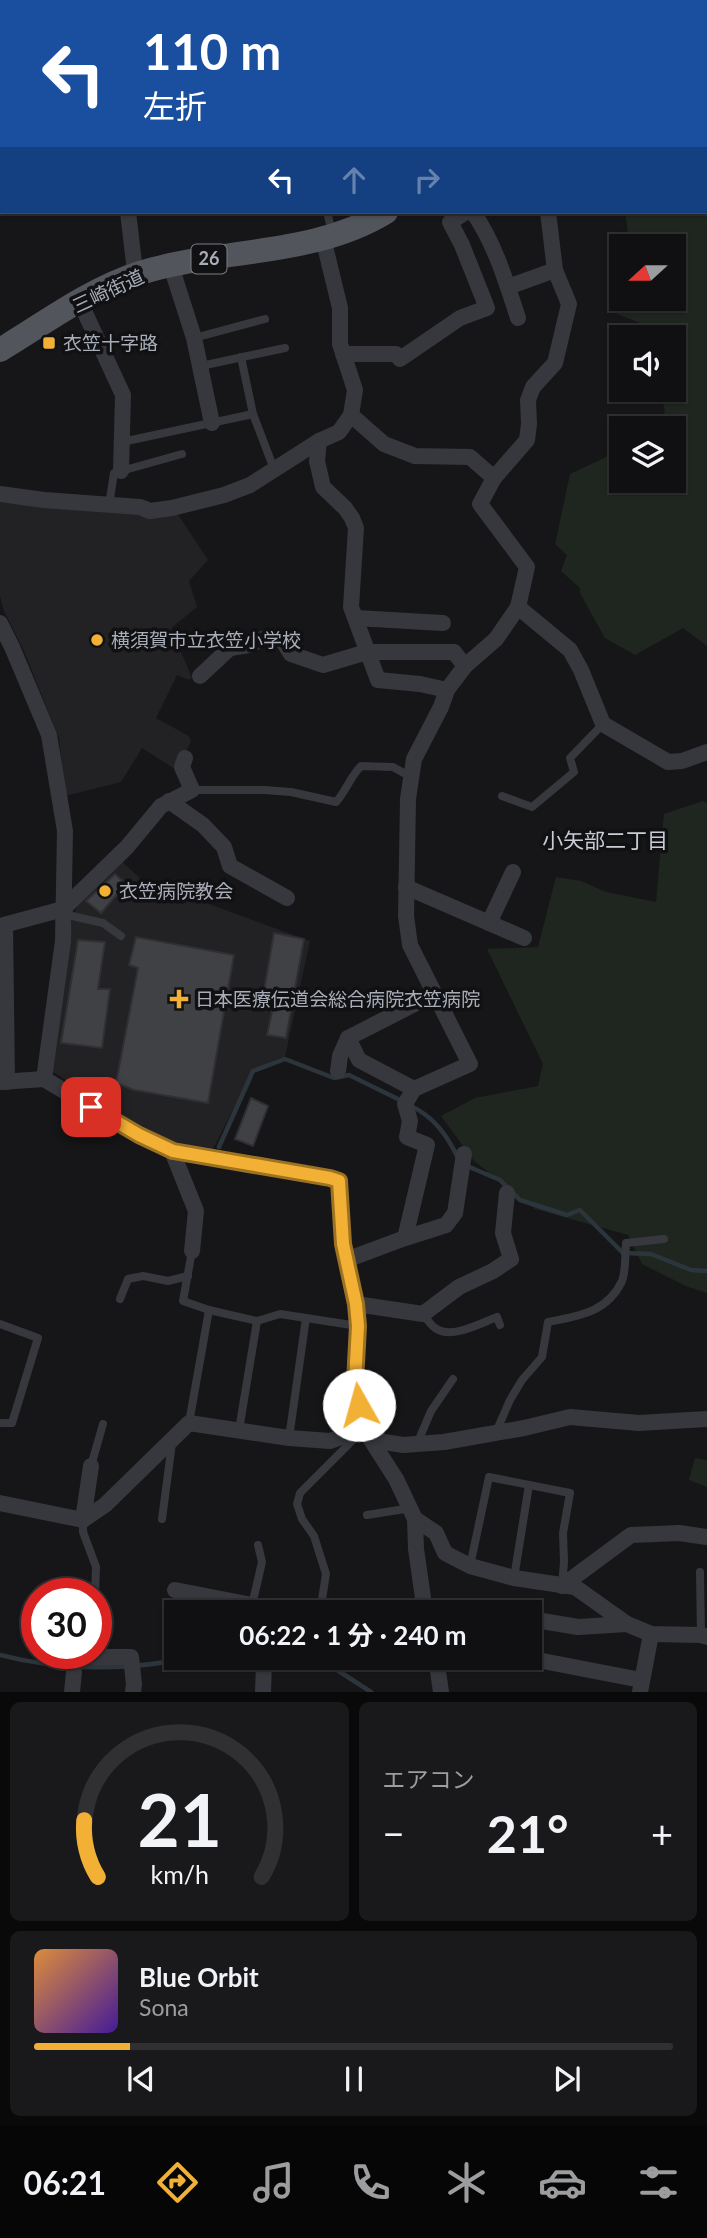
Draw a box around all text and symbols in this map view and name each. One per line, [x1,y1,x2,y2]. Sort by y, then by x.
text: 110 m [143,22,281,80]
icon: left [28,28,119,119]
text: 左折 [143,86,207,125]
icon: left [262,161,300,199]
icon: ahead [335,161,373,199]
icon: right [408,161,446,199]
north arrow [609,234,686,312]
map controls [609,234,686,493]
road number: 26 [192,244,227,274]
street label: 三崎街道 [68,264,147,317]
button: sound [609,325,686,402]
place label: 衣笠十字路 [63,331,158,354]
marker: 衣笠十字路 [41,335,57,351]
button: layers [609,416,686,493]
place label: 横須賀市立衣笠小学校 [111,628,301,651]
marker: 横須賀市立衣笠小学校 [89,632,105,648]
district label: 小矢部二丁目 [542,827,668,852]
place label: 衣笠病院教会 [119,879,233,902]
marker: 衣笠病院教会 [97,883,113,899]
place label: 日本医療伝道会総合病院衣笠病院 [195,987,480,1010]
marker: 日本医療伝道会総合病院衣笠病院 [169,989,189,1009]
pin [61,1077,121,1137]
icon: arrive [72,1088,110,1126]
position arrow [322,1368,396,1442]
speed limit sign: 30 [21,1578,112,1669]
text: 06:22 · 1 分 · 240 m [239,1619,467,1651]
text: エアコン [383,1765,475,1793]
text: 21 [137,1776,221,1864]
text: 21° [487,1802,569,1864]
text: − [383,1810,405,1856]
text: + [651,1810,673,1856]
text: km/h [150,1859,209,1889]
text: Blue Orbit [139,1961,259,1993]
text: Sona [139,1993,189,2021]
icon: previous [122,2060,160,2098]
icon: pause [335,2060,373,2098]
icon: next [548,2060,586,2098]
icon: directions [153,2158,202,2207]
icon: music [249,2158,298,2207]
icon: phone [346,2158,395,2207]
icon: climate [442,2158,491,2207]
icon: car [538,2158,587,2207]
icon: filters [634,2158,683,2207]
text: 06:21 [24,2163,106,2202]

